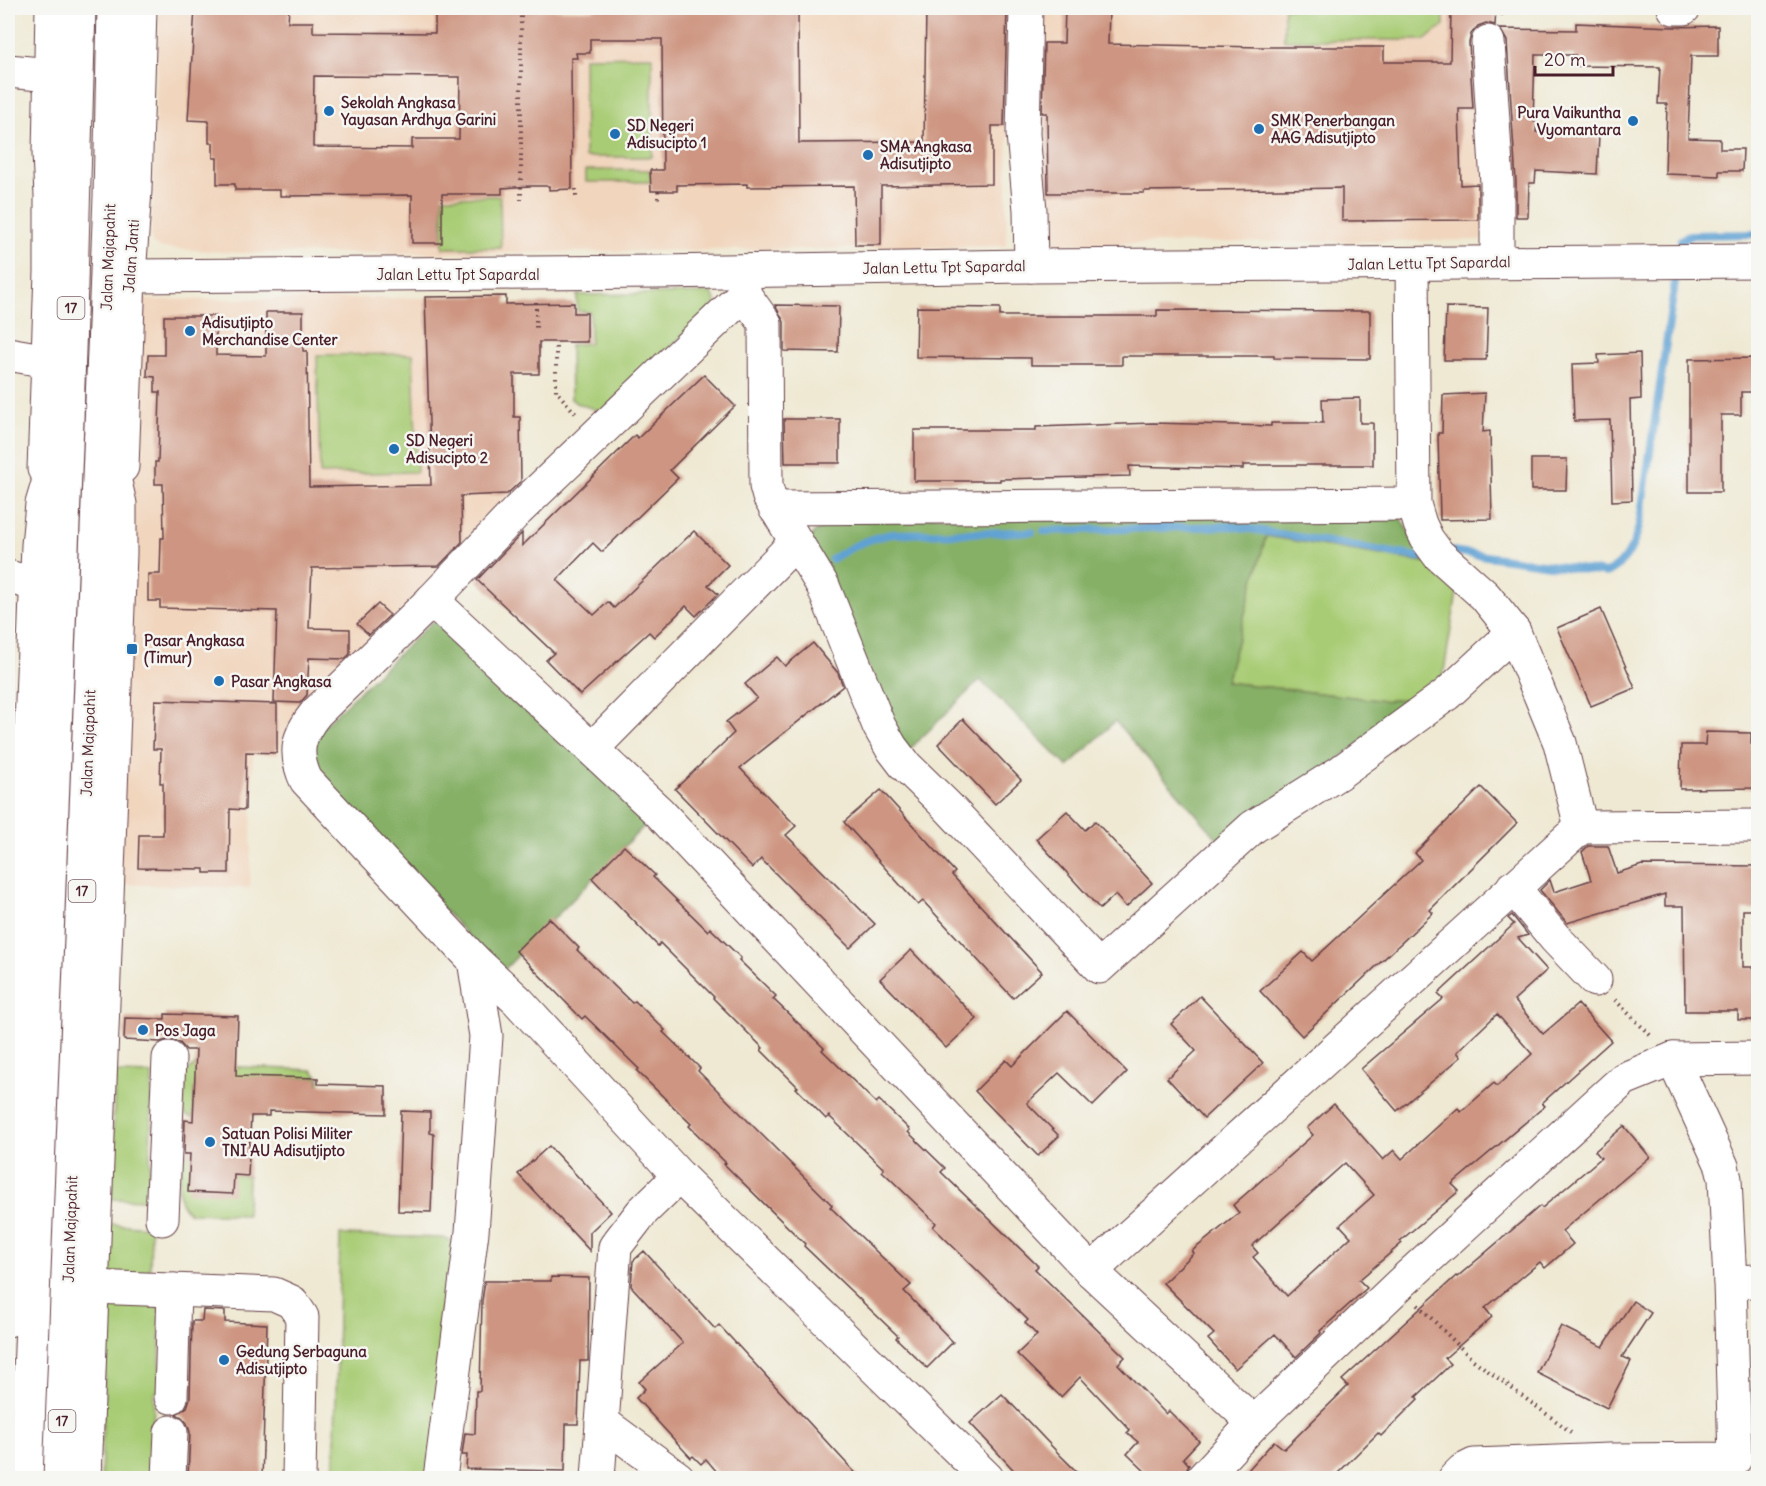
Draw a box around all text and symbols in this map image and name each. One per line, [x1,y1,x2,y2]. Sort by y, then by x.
scale bar [1535,39,1613,77]
text: 20 m [1544,48,1586,71]
place label: Sekolah Angkasa Yayasan Ardhya Garini [340,93,496,130]
place label: Pura Vaikuntha Vyomantara [1517,103,1621,140]
marker: Sekolah Angkasa Yayasan Ardhya Garini [322,104,336,118]
place label: SMK Penerbangan AAG Adisutjipto [1271,111,1395,148]
marker: Pura Vaikuntha Vyomantara [1626,114,1640,128]
place label: SD Negeri Adisucipto 1 [627,116,707,153]
marker: SMK Penerbangan AAG Adisutjipto [1252,122,1266,136]
marker: SD Negeri Adisucipto 1 [608,127,622,141]
place label: SMA Angkasa Adisutjipto [880,137,972,174]
marker: SMA Angkasa Adisutjipto [861,148,875,162]
street label: Jalan Majapahit [97,203,119,311]
street label: Jalan Janti [119,219,143,293]
street label: Jalan Lettu Tpt Sapardal [1347,252,1511,274]
street label: Jalan Lettu Tpt Sapardal [862,256,1026,278]
street label: Jalan Lettu Tpt Sapardal [376,265,540,284]
road number: 17 [58,297,84,319]
place label: Adisutjipto Merchandise Center [202,313,338,349]
marker: Adisutjipto Merchandise Center [183,324,197,338]
place label: SD Negeri Adisucipto 2 [406,431,488,468]
marker: SD Negeri Adisucipto 2 [387,442,401,456]
place label: Pasar Angkasa (Timur) [144,631,245,668]
marker: Pasar Angkasa (Timur) [125,642,139,656]
place label: Pasar Angkasa [231,672,332,692]
marker: Pasar Angkasa [212,674,226,688]
street label: Jalan Majapahit [77,689,99,797]
road number: 17 [68,880,96,902]
place label: Pos Jaga [155,1021,216,1041]
marker: Pos Jaga [136,1023,150,1037]
place label: Satuan Polisi Militer TNI AU Adisutjipto [222,1124,353,1161]
marker: Satuan Polisi Militer TNI AU Adisutjipto [203,1135,217,1149]
street label: Jalan Majapahit [59,1175,81,1283]
place label: Gedung Serbaguna Adisutjipto [236,1342,367,1379]
marker: Gedung Serbaguna Adisutjipto [217,1353,231,1367]
road number: 17 [48,1410,76,1432]

